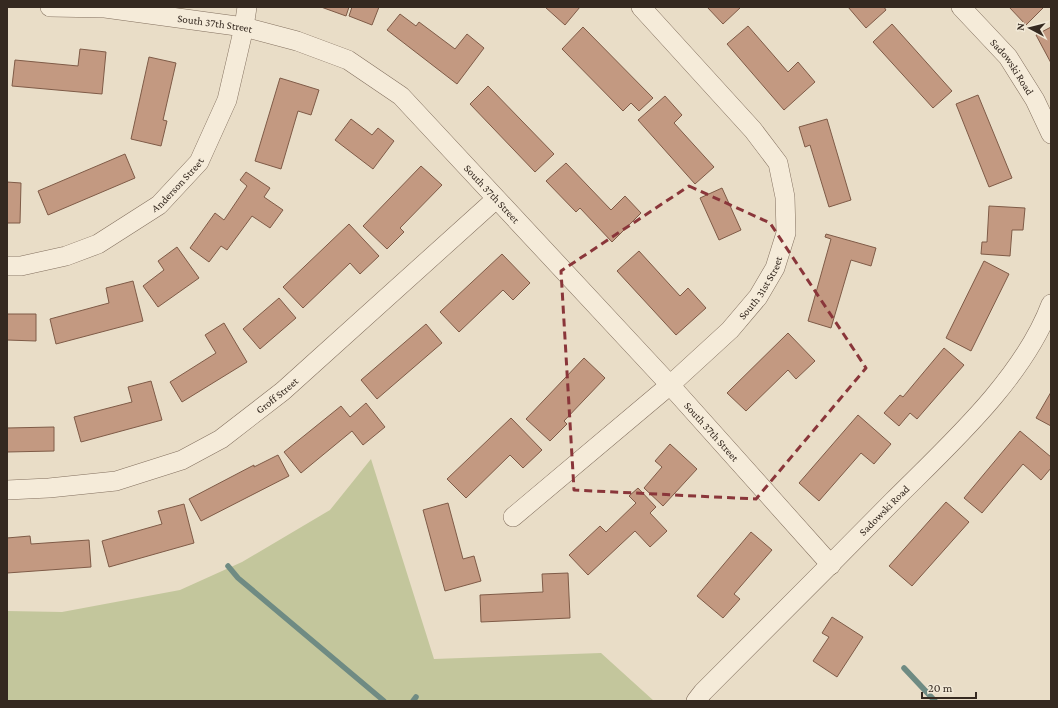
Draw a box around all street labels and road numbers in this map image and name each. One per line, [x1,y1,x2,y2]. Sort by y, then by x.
street label: South 37th Street [177,12,254,35]
street label: Sadowski Road [988,36,1036,97]
street label: Anderson Street [149,156,206,214]
street label: South 37th Street [462,162,522,226]
street label: South 31st Street [736,254,784,322]
street label: Groff Street [254,374,301,416]
street label: South 37th Street [682,399,742,464]
street label: Sadowski Road [856,482,912,538]

